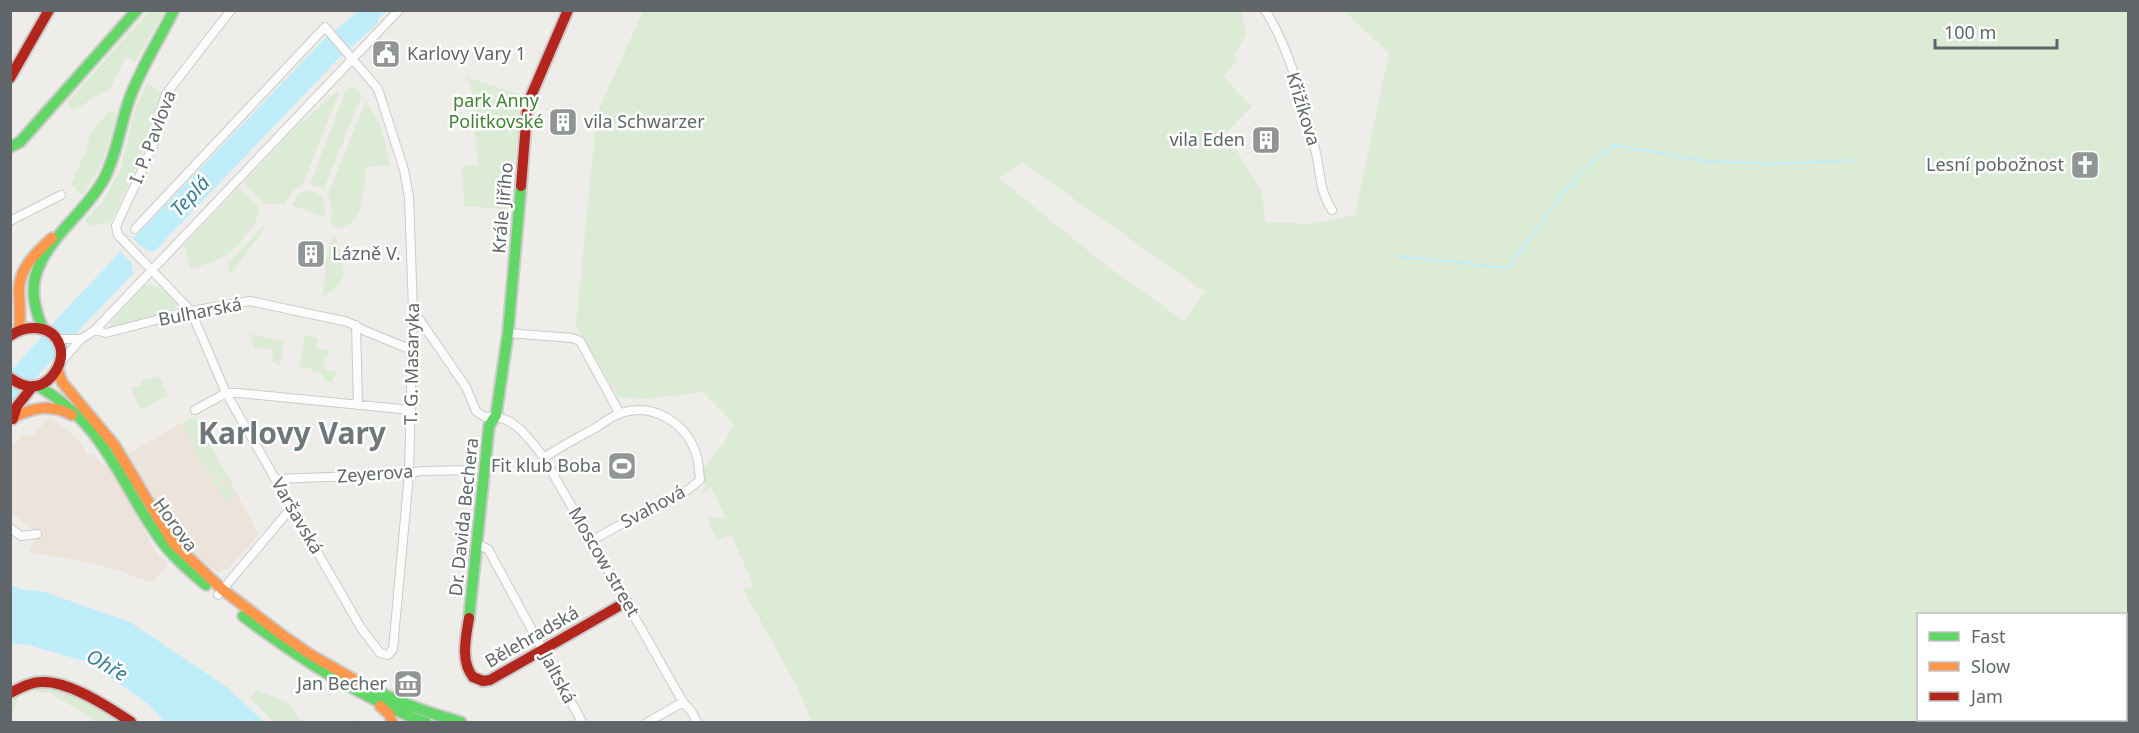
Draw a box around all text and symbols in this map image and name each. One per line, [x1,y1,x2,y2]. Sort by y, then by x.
scale bar [1935,12,2056,50]
text: 100 m [1944,20,1996,44]
public building icon: Karlovy Vary 1 [370,38,402,70]
place label: Karlovy Vary 1 [407,41,526,65]
street label: Křižíkova [1281,69,1327,148]
street label: I. P. Pavlova [123,86,181,187]
park label: park Anny Politkovské [448,88,544,133]
building icon: vila Schwarzer [547,106,579,138]
place label: vila Schwarzer [584,109,705,133]
building icon: vila Eden [1250,124,1282,156]
place label: vila Eden [1169,127,1245,151]
church icon: Lesní pobožnost [2069,149,2101,181]
place label: Lesní pobožnost [1926,152,2064,176]
street label: Krále Jiřího [486,161,518,255]
water label: Teplá [164,169,215,222]
building icon: Lázně V. [295,238,327,270]
place label: Lázně V. [332,241,401,265]
street label: Bulharská [156,291,244,331]
street label: T. G. Masaryka [398,303,424,425]
district label: Karlovy Vary [198,412,387,453]
street label: Dr. Davida Bechera [443,437,483,597]
sports icon: Fit klub Boba [606,450,638,482]
place label: Fit klub Boba [491,453,601,477]
street label: Zeyerova [336,458,414,488]
street label: Varšavská [266,473,329,558]
street label: Svahová [616,479,689,533]
street label: Horova [148,493,203,556]
street label: Moscow street [564,502,646,621]
street label: Bělehradská [480,600,583,673]
legend [1917,613,2127,721]
text: Fast [1971,624,2006,648]
water label: Ohře [82,642,133,687]
street label: Jaltská [535,646,582,707]
text: Slow [1971,654,2010,678]
museum icon: Jan Becher [392,668,424,700]
place label: Jan Becher [295,671,388,695]
text: Jam [1969,684,2003,708]

